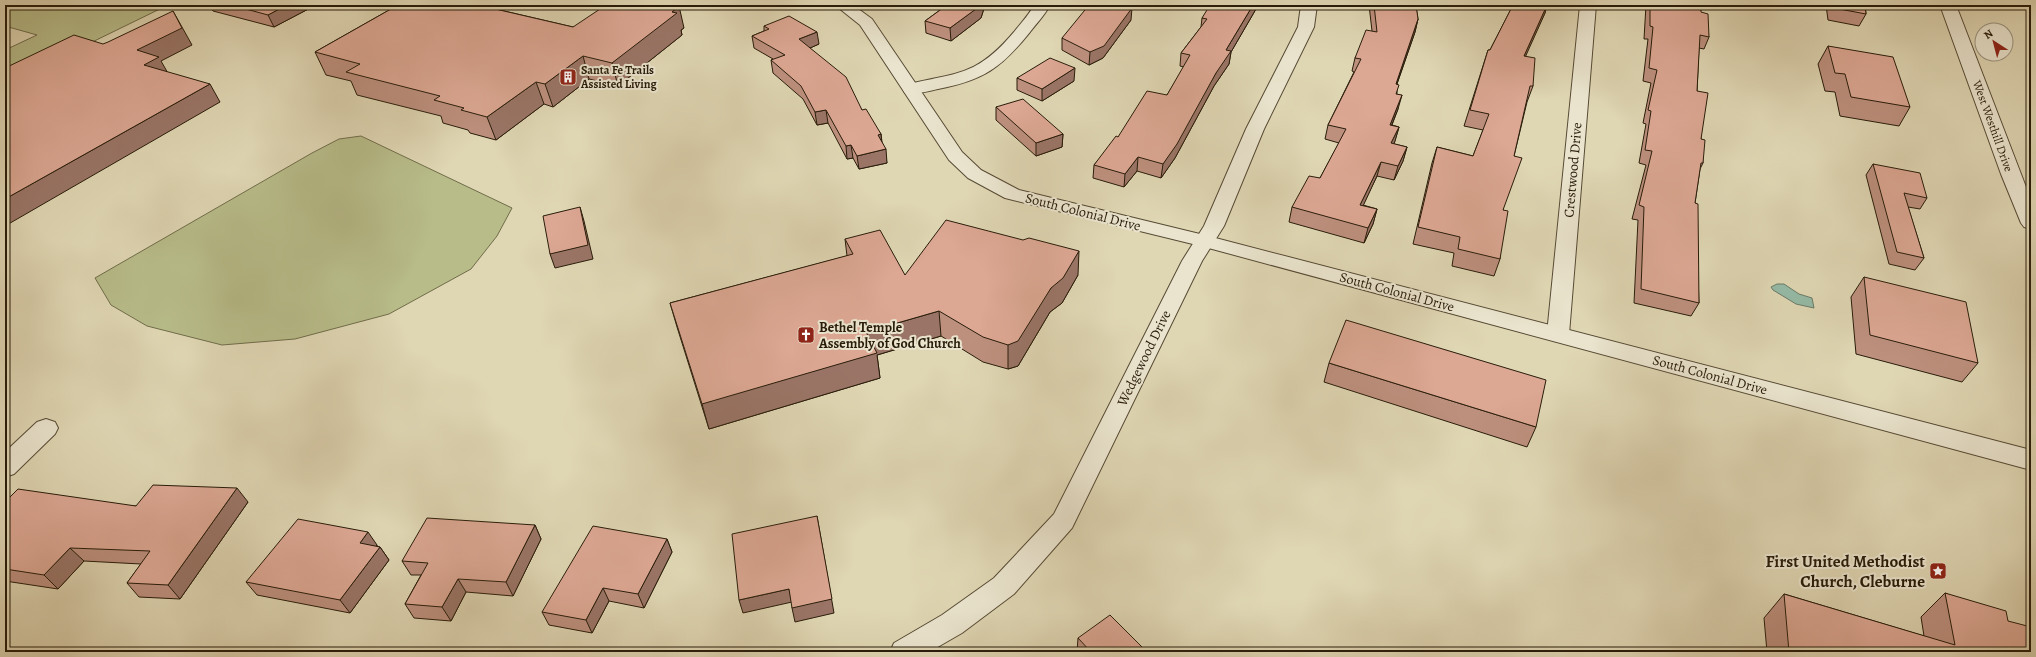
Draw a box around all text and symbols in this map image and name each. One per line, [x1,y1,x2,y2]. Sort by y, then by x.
north arrow [1974,22,2014,62]
text: N [1981,26,1996,43]
place label: Santa Fe Trails Assisted Living [580,62,657,92]
building icon: Santa Fe Trails Assisted Living [558,67,578,87]
street label: West Westhill Drive [1969,77,2017,174]
street label: Crestwood Drive [1559,122,1587,218]
street label: South Colonial Drive [1023,188,1143,236]
street label: South Colonial Drive [1337,268,1457,316]
street label: Wedgewood Drive [1112,307,1175,410]
place label: Bethel Temple Assembly of God Church [818,318,961,353]
church icon: Bethel Temple Assembly of God Church [796,325,816,345]
street label: South Colonial Drive [1650,351,1770,399]
place label: First United Methodist Church, Cleburne [1766,550,1925,593]
place icon: First United Methodist Church, Cleburne [1928,561,1948,581]

